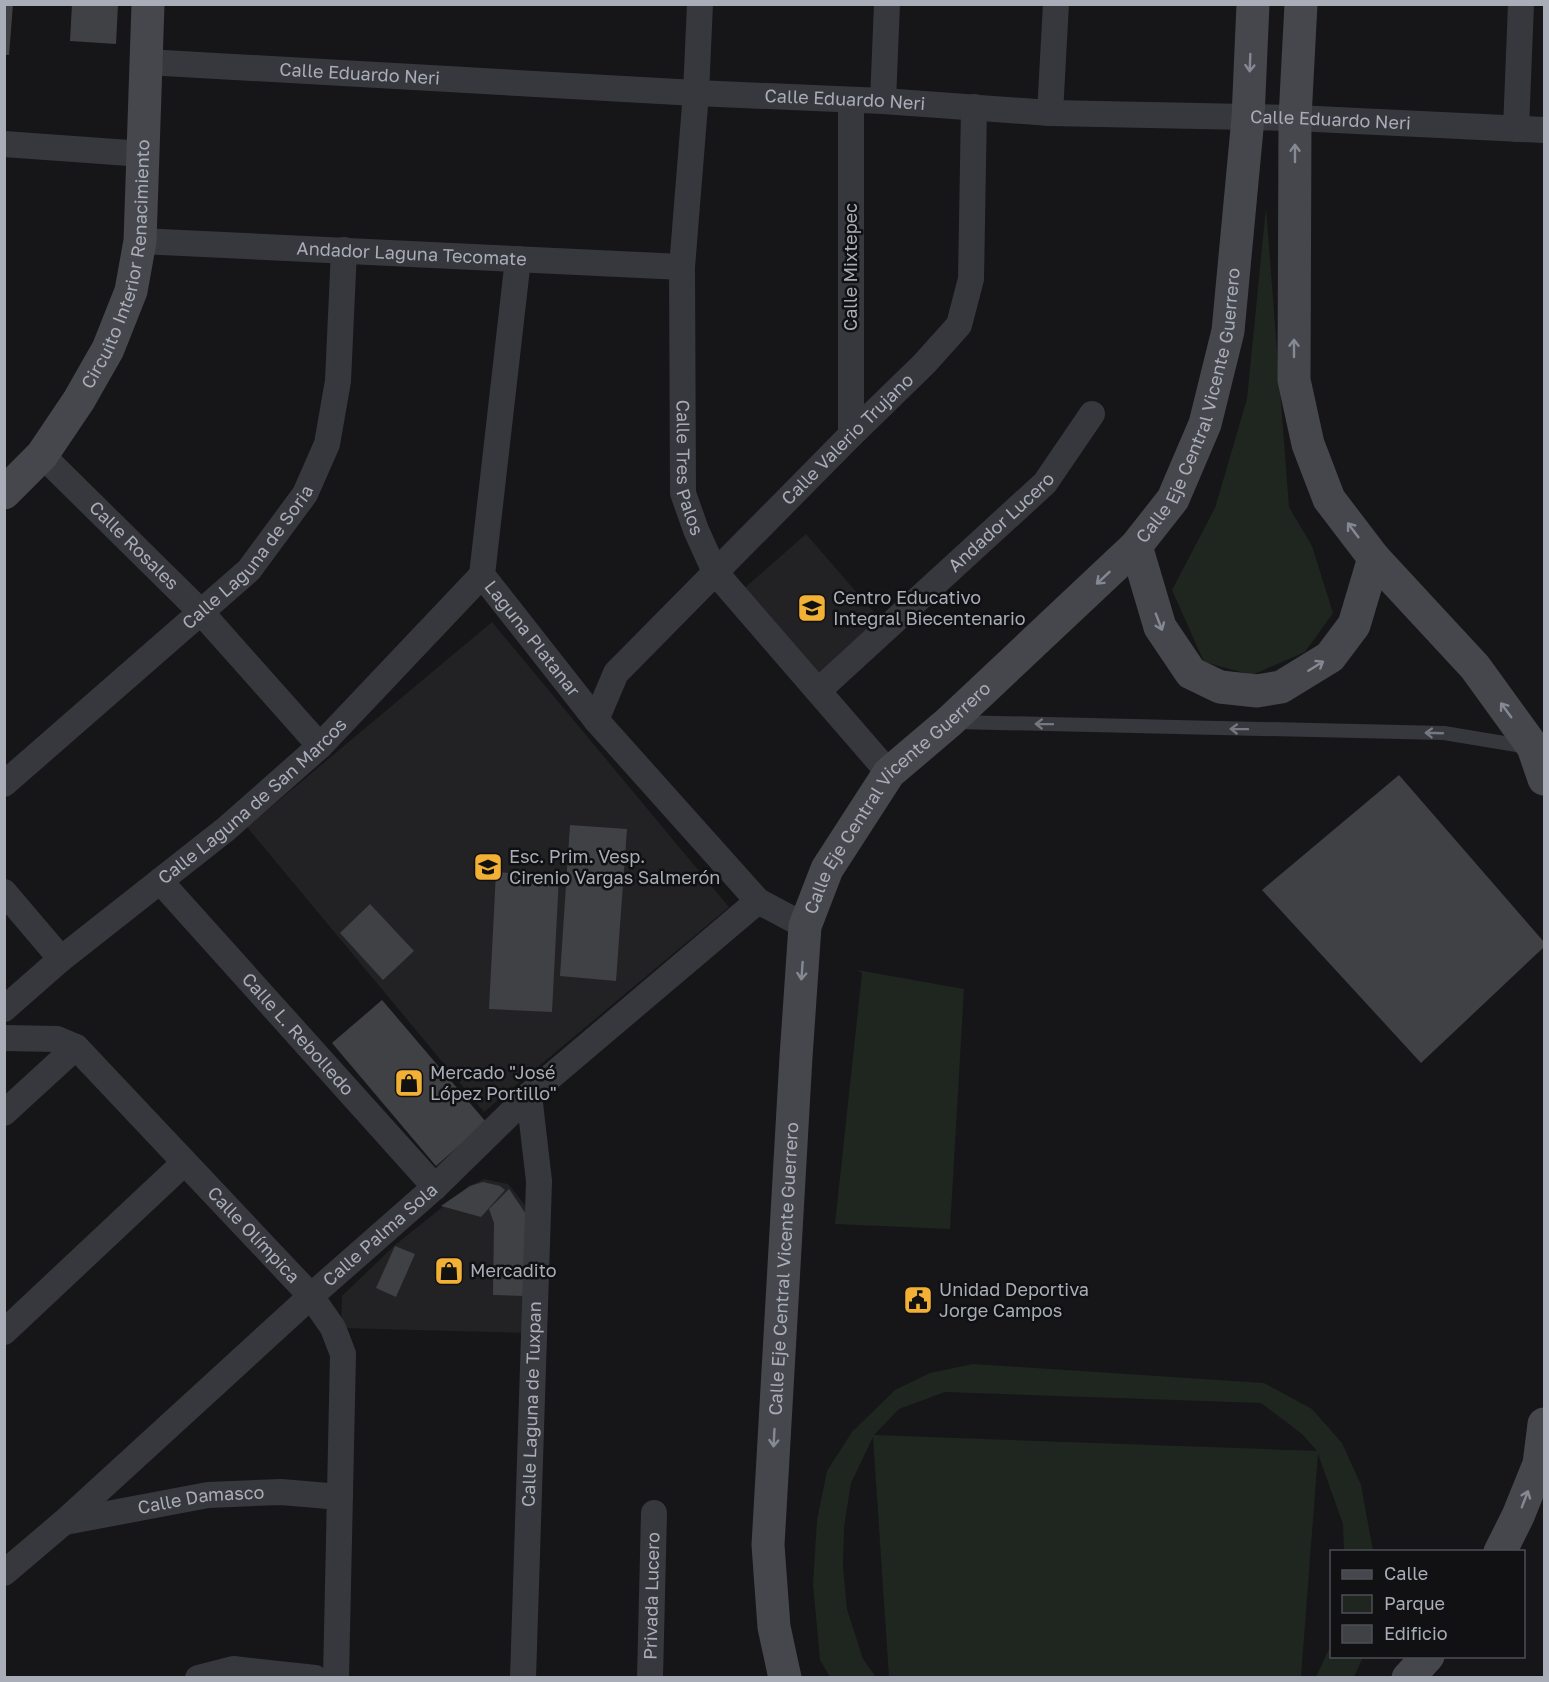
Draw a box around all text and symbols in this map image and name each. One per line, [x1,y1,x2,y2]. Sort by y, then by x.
one-way arrow [1245,52,1256,72]
street label: Calle Eduardo Neri [279,58,441,89]
street label: Calle Eduardo Neri [764,84,926,114]
street label: Calle Eduardo Neri [1250,105,1411,134]
street label: Circuito Interior Renacimiento [76,139,153,392]
one-way arrow [1289,144,1301,164]
street label: Calle Mixtepec [839,203,861,331]
street label: Andador Laguna Tecomate [296,237,527,270]
street label: Calle Eje Central Vicente Guerrero [1131,267,1244,547]
one-way arrow [1288,339,1300,359]
street label: Calle Valerio Trujano [776,368,918,509]
street label: Calle Tres Palos [672,400,709,539]
street label: Andador Lucero [943,468,1059,576]
street label: Calle Laguna de Soria [177,482,317,633]
street label: Calle Rosales [85,496,184,594]
one-way arrow [1346,522,1359,538]
one-way arrow [1095,570,1110,585]
street label: Laguna Platanar [480,576,585,700]
place label: Centro Educativo Integral Biecentenario [833,586,1026,629]
school or university icon: Centro Educativo Integral Biecentenario [796,592,828,624]
one-way arrow [1154,613,1165,631]
one-way arrow [1307,659,1324,671]
street label: Calle Eje Central Vicente Guerrero [799,677,995,917]
one-way arrow [1500,703,1512,719]
street label: Calle Laguna de San Marcos [153,713,351,888]
one-way arrow [1034,718,1054,730]
one-way arrow [1229,723,1249,734]
one-way arrow [1424,727,1444,739]
place label: Esc. Prim. Vesp. Cirenio Vargas Salmerón [509,845,720,888]
school or university icon: Esc. Prim. Vesp. Cirenio Vargas Salmerón [472,851,504,883]
one-way arrow [796,960,807,980]
street label: Calle L. Rebolledo [238,968,359,1099]
place label: Mercado "José López Portillo" [430,1061,557,1104]
shop icon: Mercado "José López Portillo" [393,1067,425,1099]
street label: Calle Eje Central Vicente Guerrero [763,1121,802,1416]
street label: Calle Palma Sola [318,1178,442,1290]
street label: Calle Olímpica [203,1181,305,1287]
shop icon: Mercadito [433,1255,465,1287]
place label: Mercadito [470,1259,557,1281]
place label: Unidad Deportiva Jorge Campos [939,1278,1089,1321]
public building icon: Unidad Deportiva Jorge Campos [902,1284,934,1316]
street label: Calle Laguna de Tuxpan [517,1301,545,1507]
one-way arrow [769,1427,780,1447]
street label: Calle Damasco [136,1481,265,1518]
one-way arrow [1520,1490,1531,1509]
street label: Privada Lucero [638,1532,664,1660]
legend [1330,1550,1525,1658]
text: Calle [1384,1562,1428,1584]
text: Parque [1384,1592,1445,1614]
text: Edificio [1384,1622,1448,1644]

